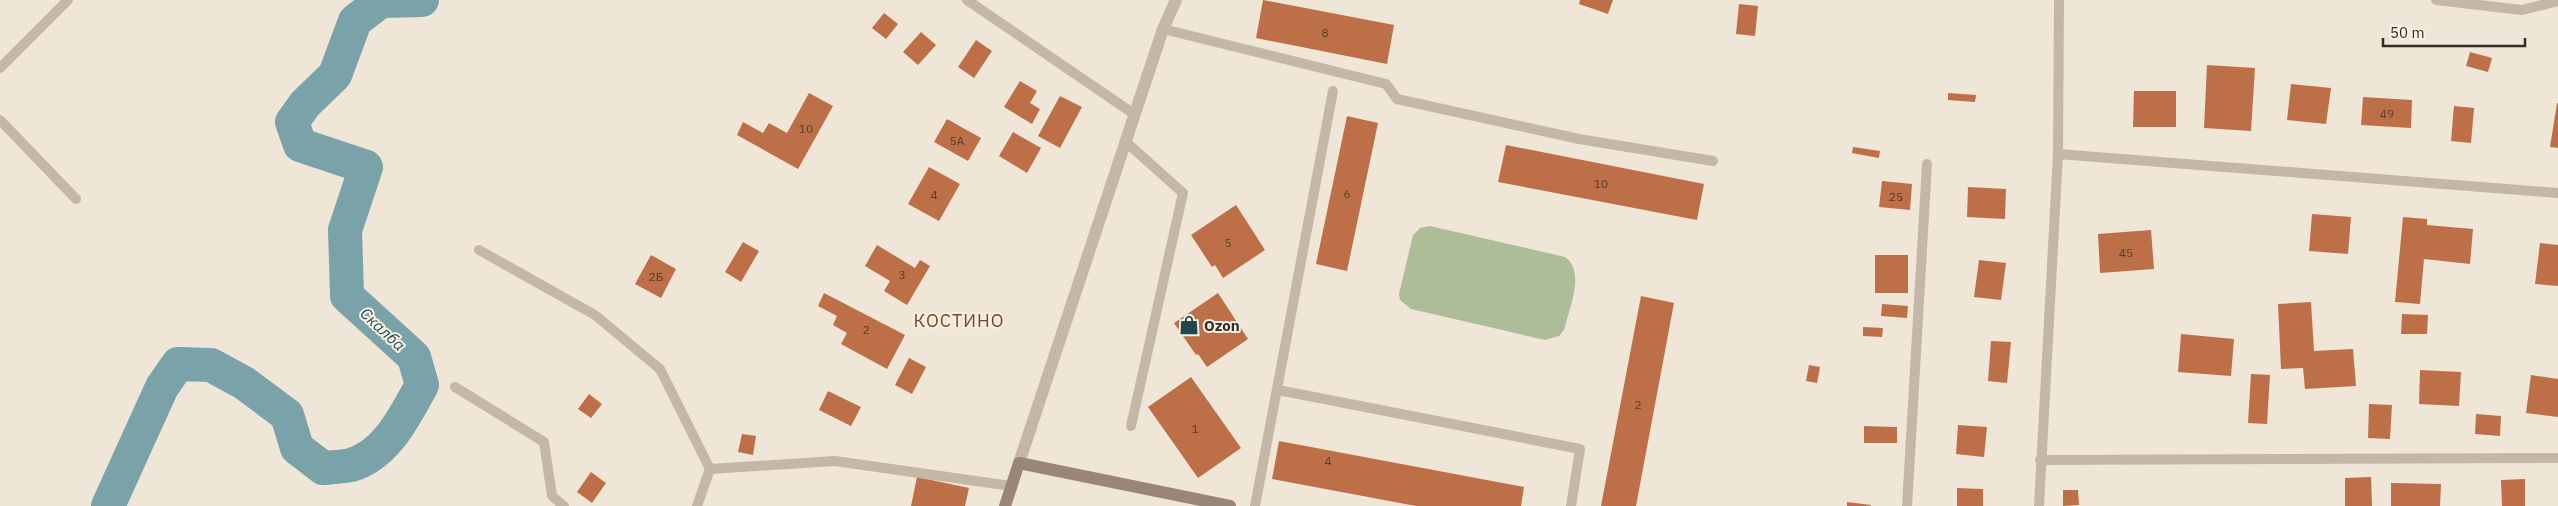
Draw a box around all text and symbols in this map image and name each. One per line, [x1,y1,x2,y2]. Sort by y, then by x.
scale bar [2383,15,2526,47]
text: 50 m [2390,23,2425,42]
house number: 8 [1321,25,1329,40]
house number: 49 [2380,106,2394,121]
house number: 10 [799,121,813,136]
house number: 5А [950,133,965,148]
house number: 10 [1594,176,1608,191]
house number: 6 [1343,186,1351,201]
house number: 4 [930,187,938,202]
house number: 25 [1889,189,1903,204]
house number: 5 [1224,235,1232,250]
house number: 45 [2119,245,2133,260]
house number: 3 [898,267,906,282]
house number: 2Б [649,269,663,284]
water label: Скалба [356,303,410,355]
district label: КОСТИНО [914,309,1004,332]
shop icon: Ozon [1178,314,1200,336]
place label: Ozon [1204,316,1240,335]
house number: 2 [862,322,870,337]
house number: 2 [1634,397,1642,412]
house number: 1 [1191,421,1199,436]
house number: 4 [1324,453,1332,468]

